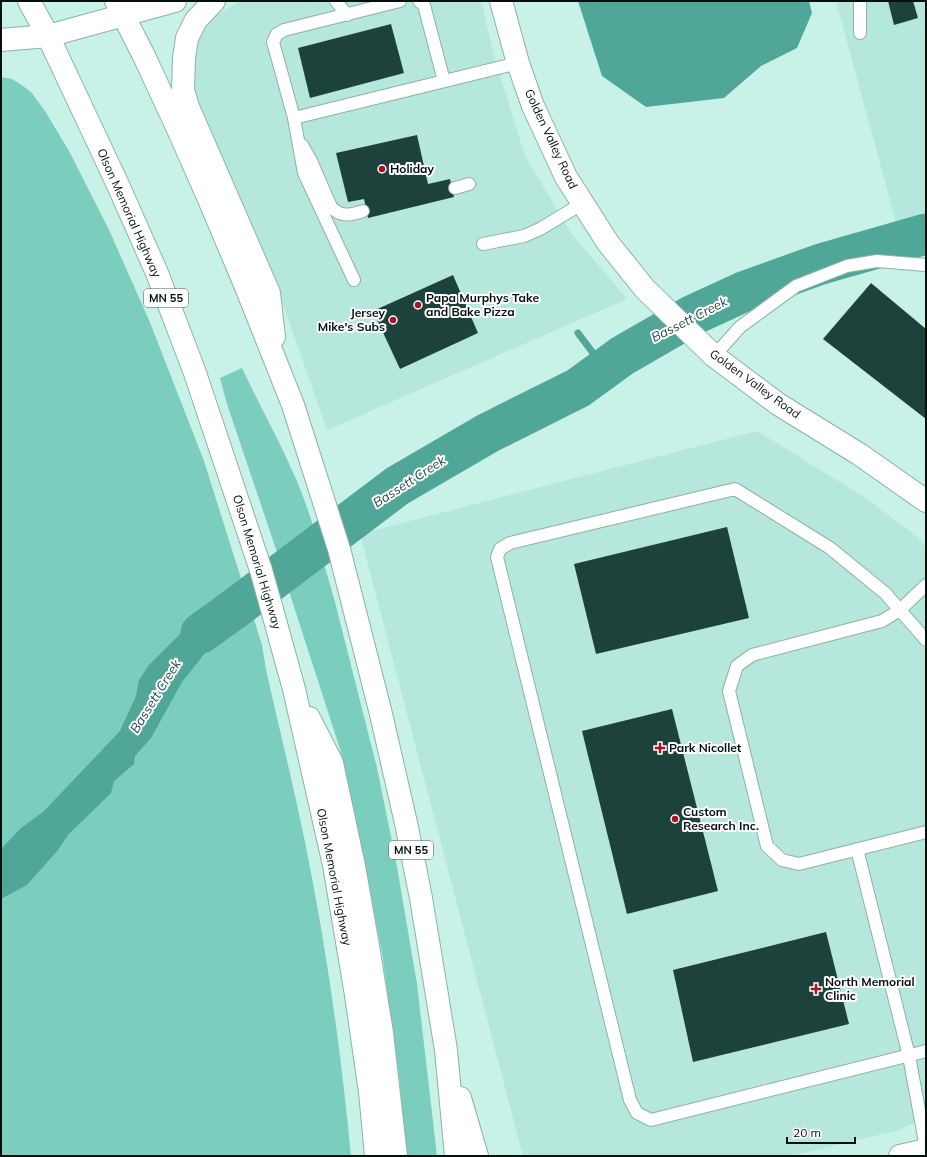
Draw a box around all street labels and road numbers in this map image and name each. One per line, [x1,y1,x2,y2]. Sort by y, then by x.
street label: Golden Valley Road [522,87,581,191]
street label: Olson Memorial Highway [94,146,165,280]
road number: MN 55 [144,289,188,307]
street label: Golden Valley Road [707,346,804,422]
street label: Olson Memorial Highway [230,493,285,631]
street label: Olson Memorial Highway [314,807,355,948]
road number: MN 55 [389,841,433,859]

